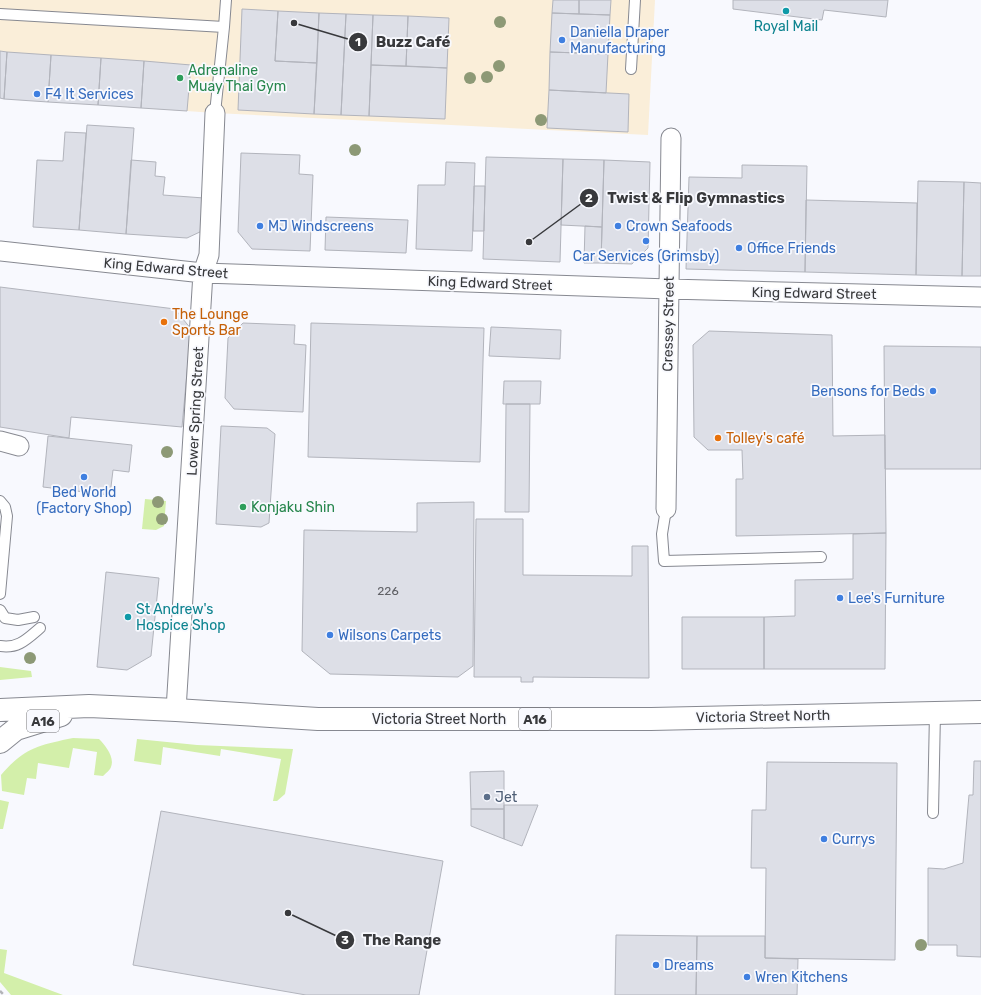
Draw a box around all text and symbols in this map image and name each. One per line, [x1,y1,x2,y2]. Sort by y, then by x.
marker: Royal Mail [781,6,791,16]
place label: Royal Mail [754,18,818,35]
place label: Daniella Draper Manufacturing [570,24,670,57]
callout: Buzz Café [348,28,459,55]
text: Buzz Café [376,33,450,51]
text: 1 [355,35,361,49]
marker: Daniella Draper Manufacturing [557,35,567,45]
place label: Adrenaline Muay Thai Gym [188,62,286,95]
marker: Adrenaline Muay Thai Gym [175,73,185,83]
place label: F4 It Services [45,86,134,103]
marker: F4 It Services [32,89,42,99]
callout: Twist & Flip Gymnastics [579,184,793,211]
text: Twist & Flip Gymnastics [607,189,785,207]
text: 2 [585,191,593,205]
place label: MJ Windscreens [268,218,374,235]
place label: Crown Seafoods [626,218,733,235]
marker: MJ Windscreens [255,221,265,231]
marker: Crown Seafoods [613,221,623,231]
marker: Car Services (Grimsby) [641,236,651,246]
place label: Office Friends [747,240,836,257]
marker: Office Friends [734,243,744,253]
place label: Car Services (Grimsby) [573,248,719,265]
street label: King Edward Street [103,255,229,282]
street label: King Edward Street [427,273,553,294]
street label: Cressey Street [659,276,678,372]
street label: King Edward Street [751,284,877,303]
place label: The Lounge Sports Bar [172,306,249,339]
marker: The Lounge Sports Bar [159,317,169,327]
street label: Lower Spring Street [184,345,207,476]
place label: Bensons for Beds [811,383,925,400]
marker: Bensons for Beds [928,386,938,396]
place label: Tolley's café [726,430,805,447]
marker: Tolley's café [713,433,723,443]
marker: Bed World (Factory Shop) [79,472,89,482]
place label: Bed World (Factory Shop) [36,484,132,517]
place label: Konjaku Shin [251,499,335,516]
marker: Konjaku Shin [238,502,248,512]
house number: 226 [377,584,399,598]
place label: Lee's Furniture [848,590,945,607]
marker: Lee's Furniture [835,593,845,603]
place label: St Andrew's Hospice Shop [136,601,226,634]
marker: St Andrew's Hospice Shop [123,612,133,622]
place label: Wilsons Carpets [338,627,441,644]
marker: Wilsons Carpets [325,630,335,640]
street label: Victoria Street North [696,707,830,726]
road number: A16 [519,708,551,730]
road number: A16 [27,710,59,732]
street label: Victoria Street North [372,711,506,728]
place label: Jet [495,789,518,806]
marker: Jet [482,792,492,802]
place label: Currys [832,831,875,848]
marker: Currys [819,834,829,844]
callout: The Range [335,926,449,953]
text: The Range [363,931,441,949]
text: 3 [341,933,349,947]
place label: Dreams [664,957,714,974]
marker: Dreams [651,960,661,970]
place label: Wren Kitchens [755,969,848,986]
marker: Wren Kitchens [742,972,752,982]

